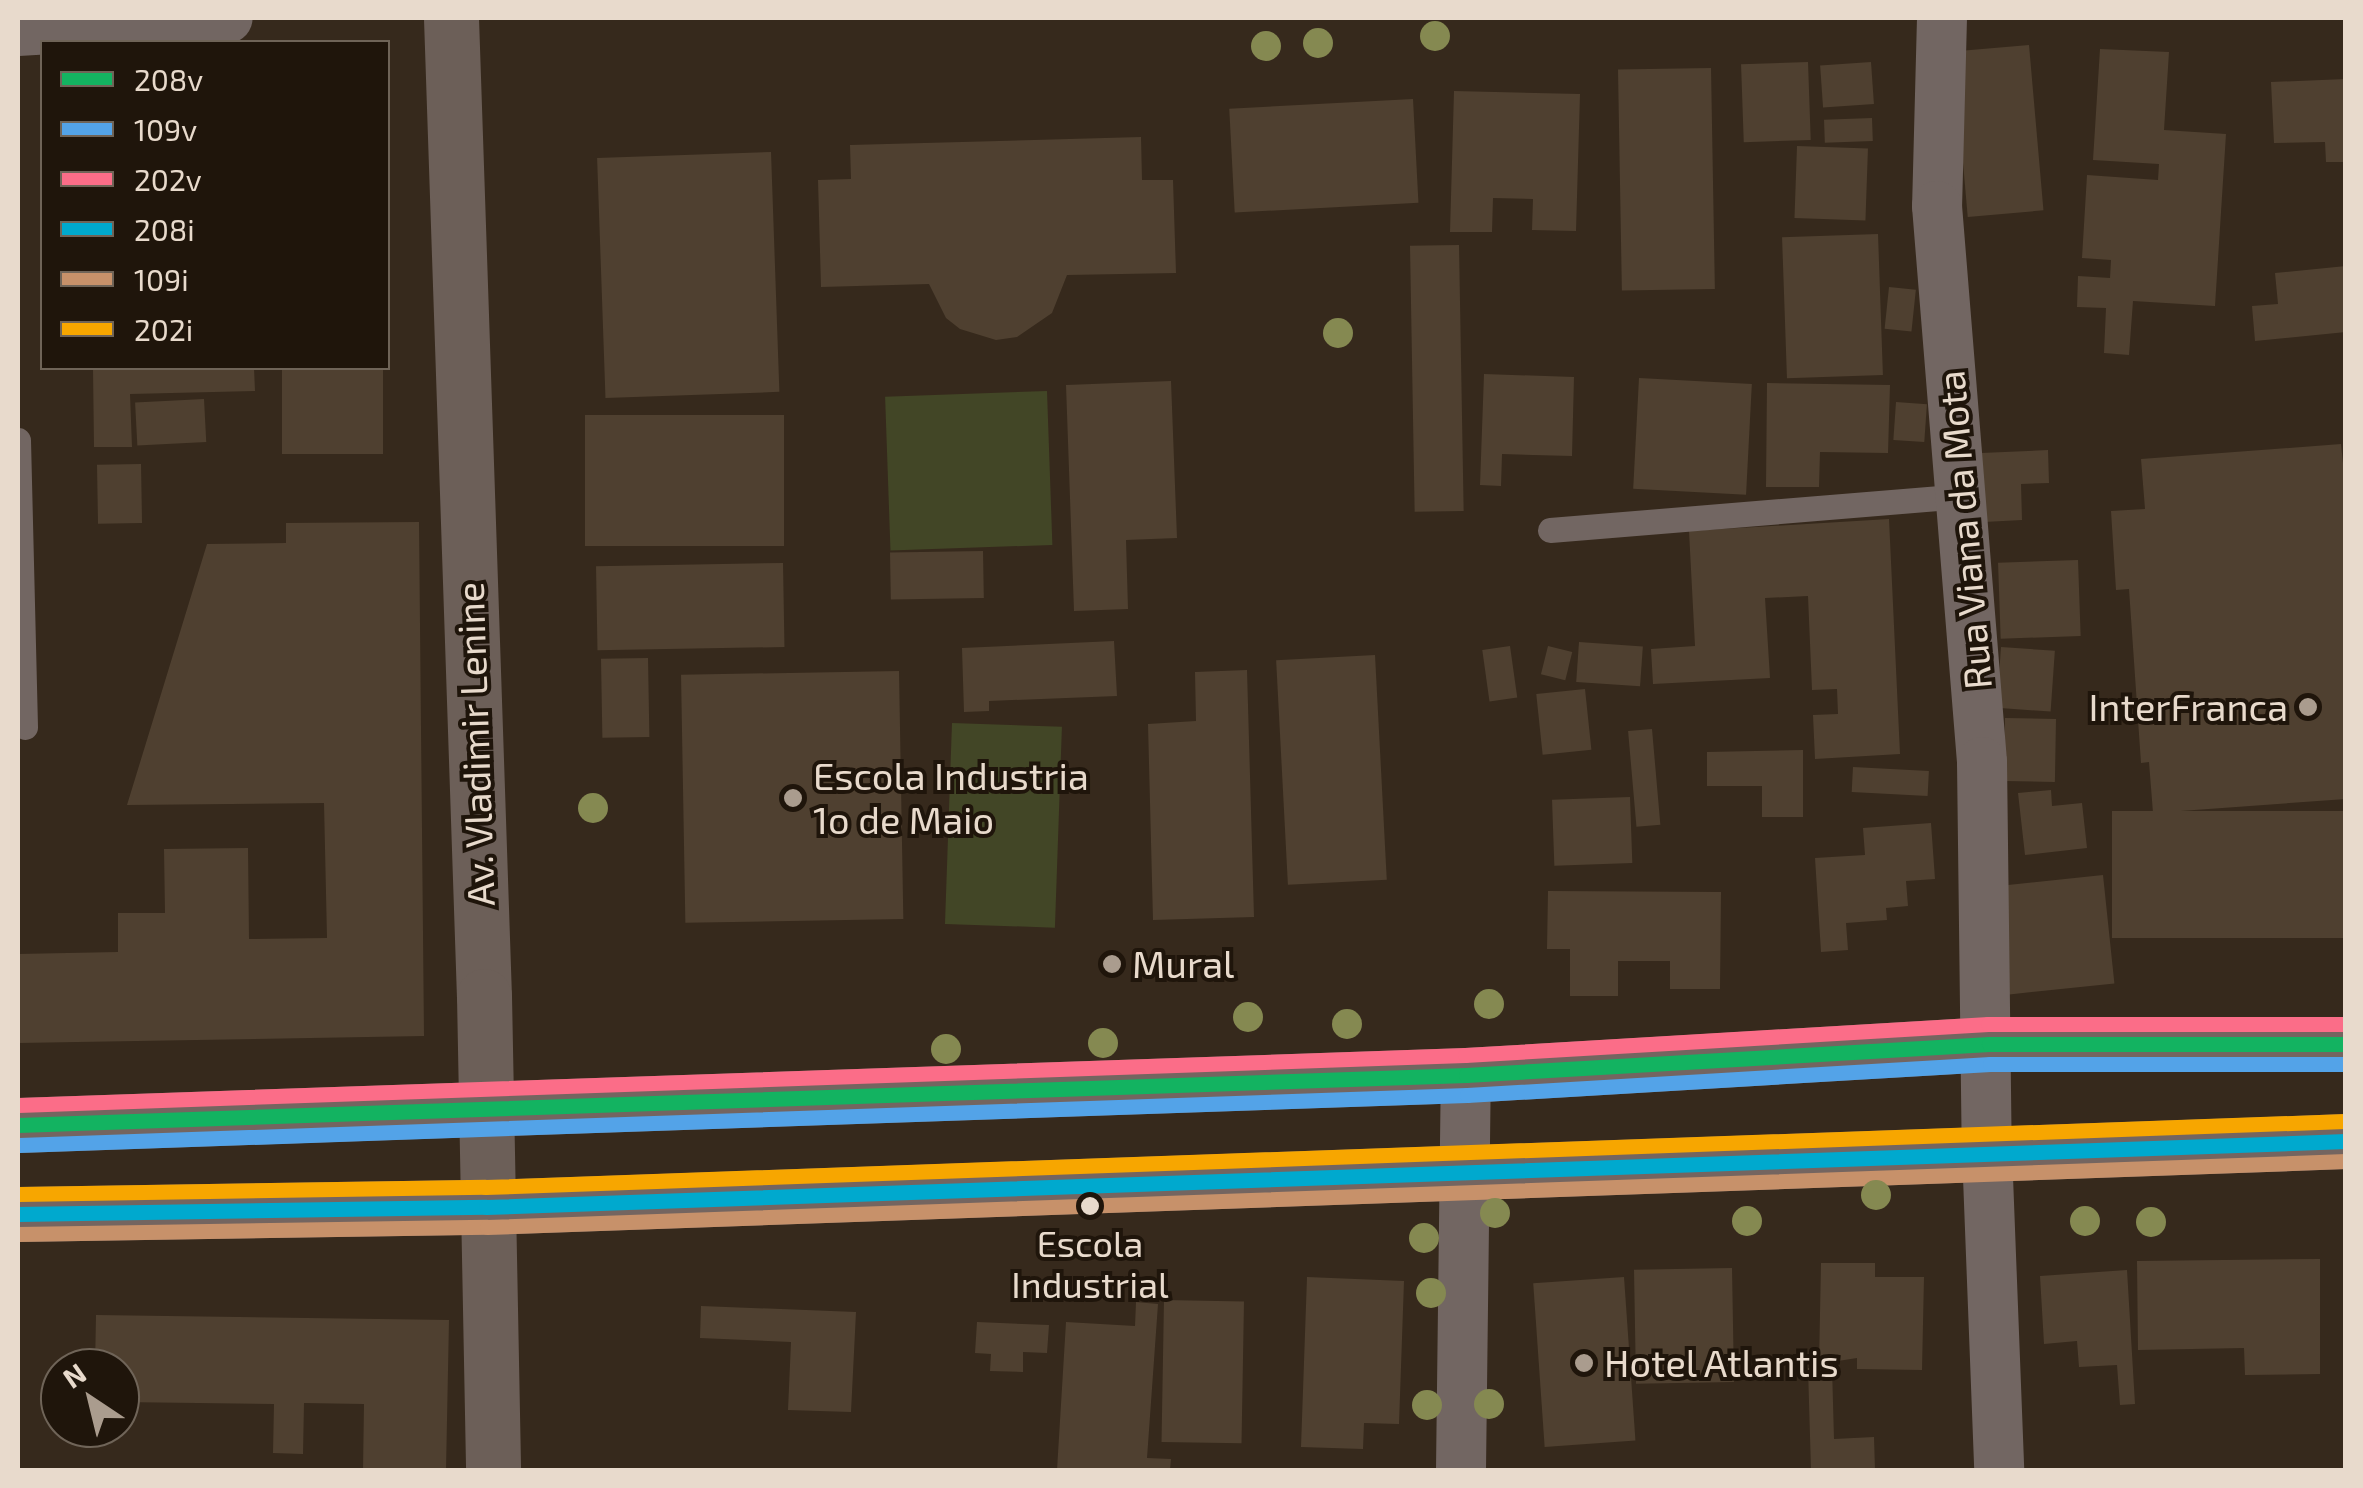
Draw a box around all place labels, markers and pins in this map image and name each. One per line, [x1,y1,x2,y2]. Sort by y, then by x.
place label: InterFranca [2088,684,2288,730]
marker: InterFranca [2297,696,2319,718]
place label: Escola Industria 1o de Maio [813,753,1089,842]
marker: Escola Industria 1o de Maio [782,787,804,809]
place label: Mural [1132,941,1234,987]
marker: Mural [1101,953,1123,975]
marker: Escola Industrial [1080,1196,1100,1216]
place label: Escola Industrial [1011,1220,1169,1305]
place label: Hotel Atlantis [1604,1340,1841,1386]
marker: Hotel Atlantis [1573,1352,1595,1374]

